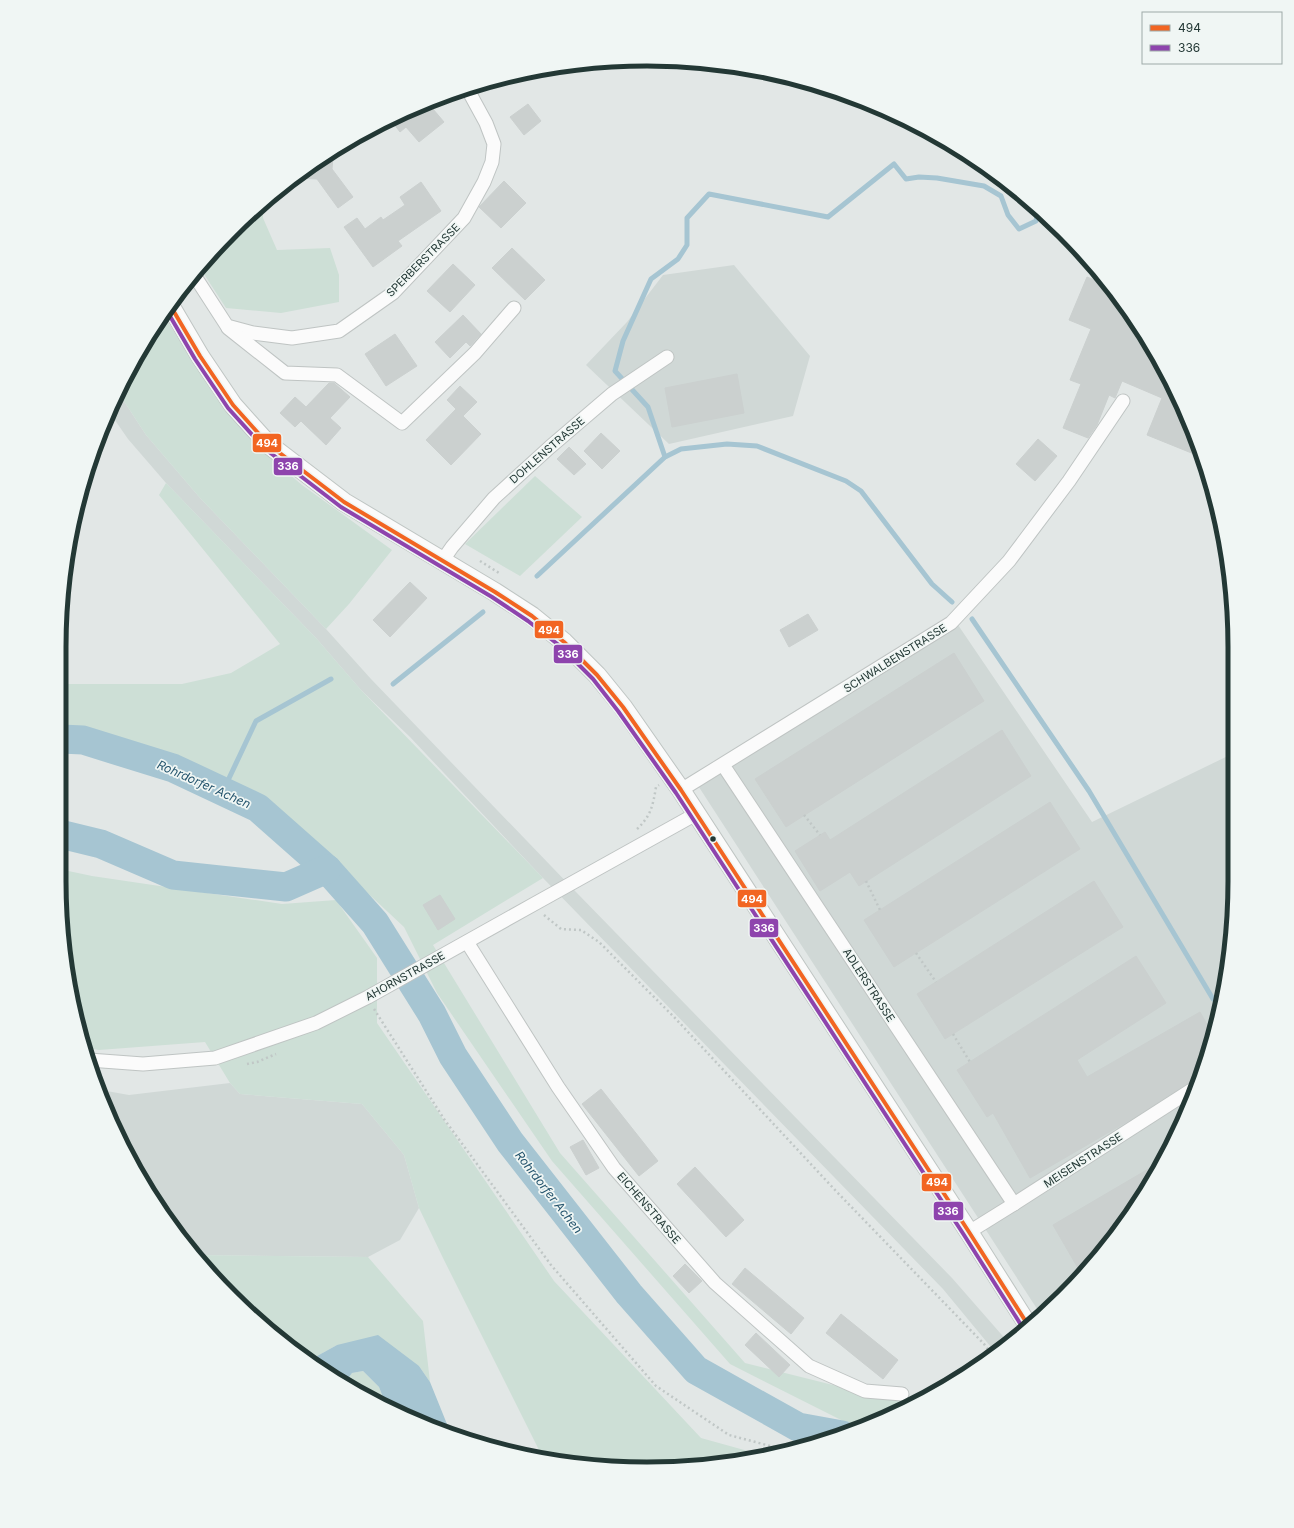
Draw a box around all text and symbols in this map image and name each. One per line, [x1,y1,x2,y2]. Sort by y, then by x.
legend [1142,12,1282,64]
text: 494 [1178,20,1201,35]
text: 336 [1178,40,1200,55]
street label: SPERBERSTRASSE [383,220,463,300]
street label: DOHLENSTRASSE [506,413,588,487]
line badge: 494 [252,433,282,453]
text: 494 [256,436,278,450]
line badge: 336 [273,457,303,476]
text: 336 [277,459,299,473]
line badge: 494 [534,620,564,639]
street label: SCHWALBENSTRASSE [841,621,949,695]
text: 494 [538,623,560,637]
line badge: 336 [553,644,583,664]
text: 336 [557,647,579,661]
water label: Rohrdorfer Achen [155,757,253,811]
unlabelled marker [708,834,718,844]
line badge: 494 [737,889,767,908]
text: 494 [741,892,763,906]
line badge: 336 [749,918,779,938]
text: 336 [753,921,775,935]
street label: ADLERSTRASSE [840,946,898,1024]
street label: AHORNSTRASSE [363,948,447,1004]
street label: MEISENSTRASSE [1041,1129,1125,1191]
water label: Rohrdorfer Achen [512,1148,586,1236]
street label: EICHENSTRASSE [614,1169,684,1247]
line badge: 494 [921,1173,952,1192]
text: 494 [926,1175,948,1189]
line badge: 336 [933,1201,964,1221]
text: 336 [937,1204,959,1218]

